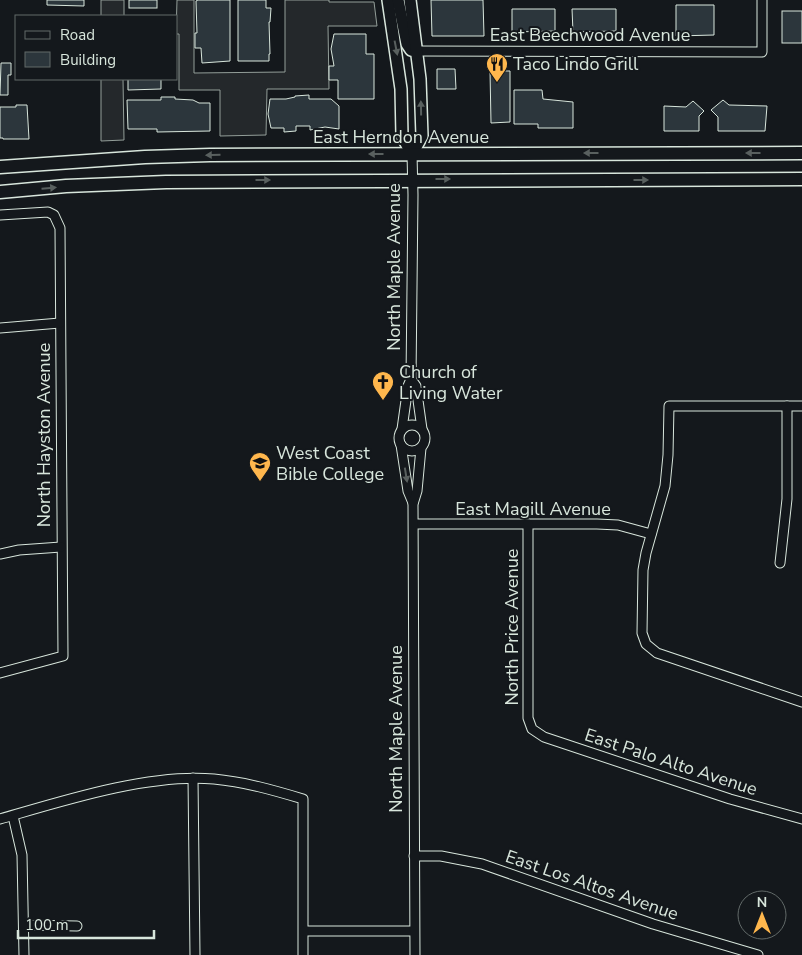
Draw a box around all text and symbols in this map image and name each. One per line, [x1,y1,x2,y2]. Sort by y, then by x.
legend [15,15,178,80]
street label: East Beechwood Avenue [490,23,690,47]
text: Road [60,25,95,45]
one-way arrow [392,41,400,57]
text: Building [60,50,116,70]
restaurant icon: Taco Lindo Grill [485,52,509,83]
place label: Taco Lindo Grill [513,52,639,76]
one-way arrow [417,100,425,116]
street label: East Herndon Avenue [313,125,489,149]
one-way arrow [583,149,599,157]
one-way arrow [745,149,761,157]
one-way arrow [368,150,384,158]
one-way arrow [205,151,221,159]
one-way arrow [256,176,272,184]
one-way arrow [436,176,452,184]
one-way arrow [633,176,649,184]
street label: North Maple Avenue [382,183,406,351]
one-way arrow [41,184,57,192]
street label: North Hayston Avenue [32,343,56,527]
place label: Church of Living Water [399,360,503,405]
church icon: Church of Living Water [371,370,395,401]
place label: West Coast Bible College [276,441,384,486]
school or university icon: West Coast Bible College [248,451,272,482]
one-way arrow [402,467,410,483]
street label: East Magill Avenue [455,497,611,521]
street label: North Price Avenue [500,549,524,705]
street label: North Maple Avenue [384,645,408,813]
street label: East Palo Alto Avenue [582,723,760,801]
street label: East Los Altos Avenue [502,844,682,926]
north arrow [737,890,787,940]
text: N [757,893,767,912]
scale bar [18,908,154,940]
text: 100 m [25,915,69,935]

